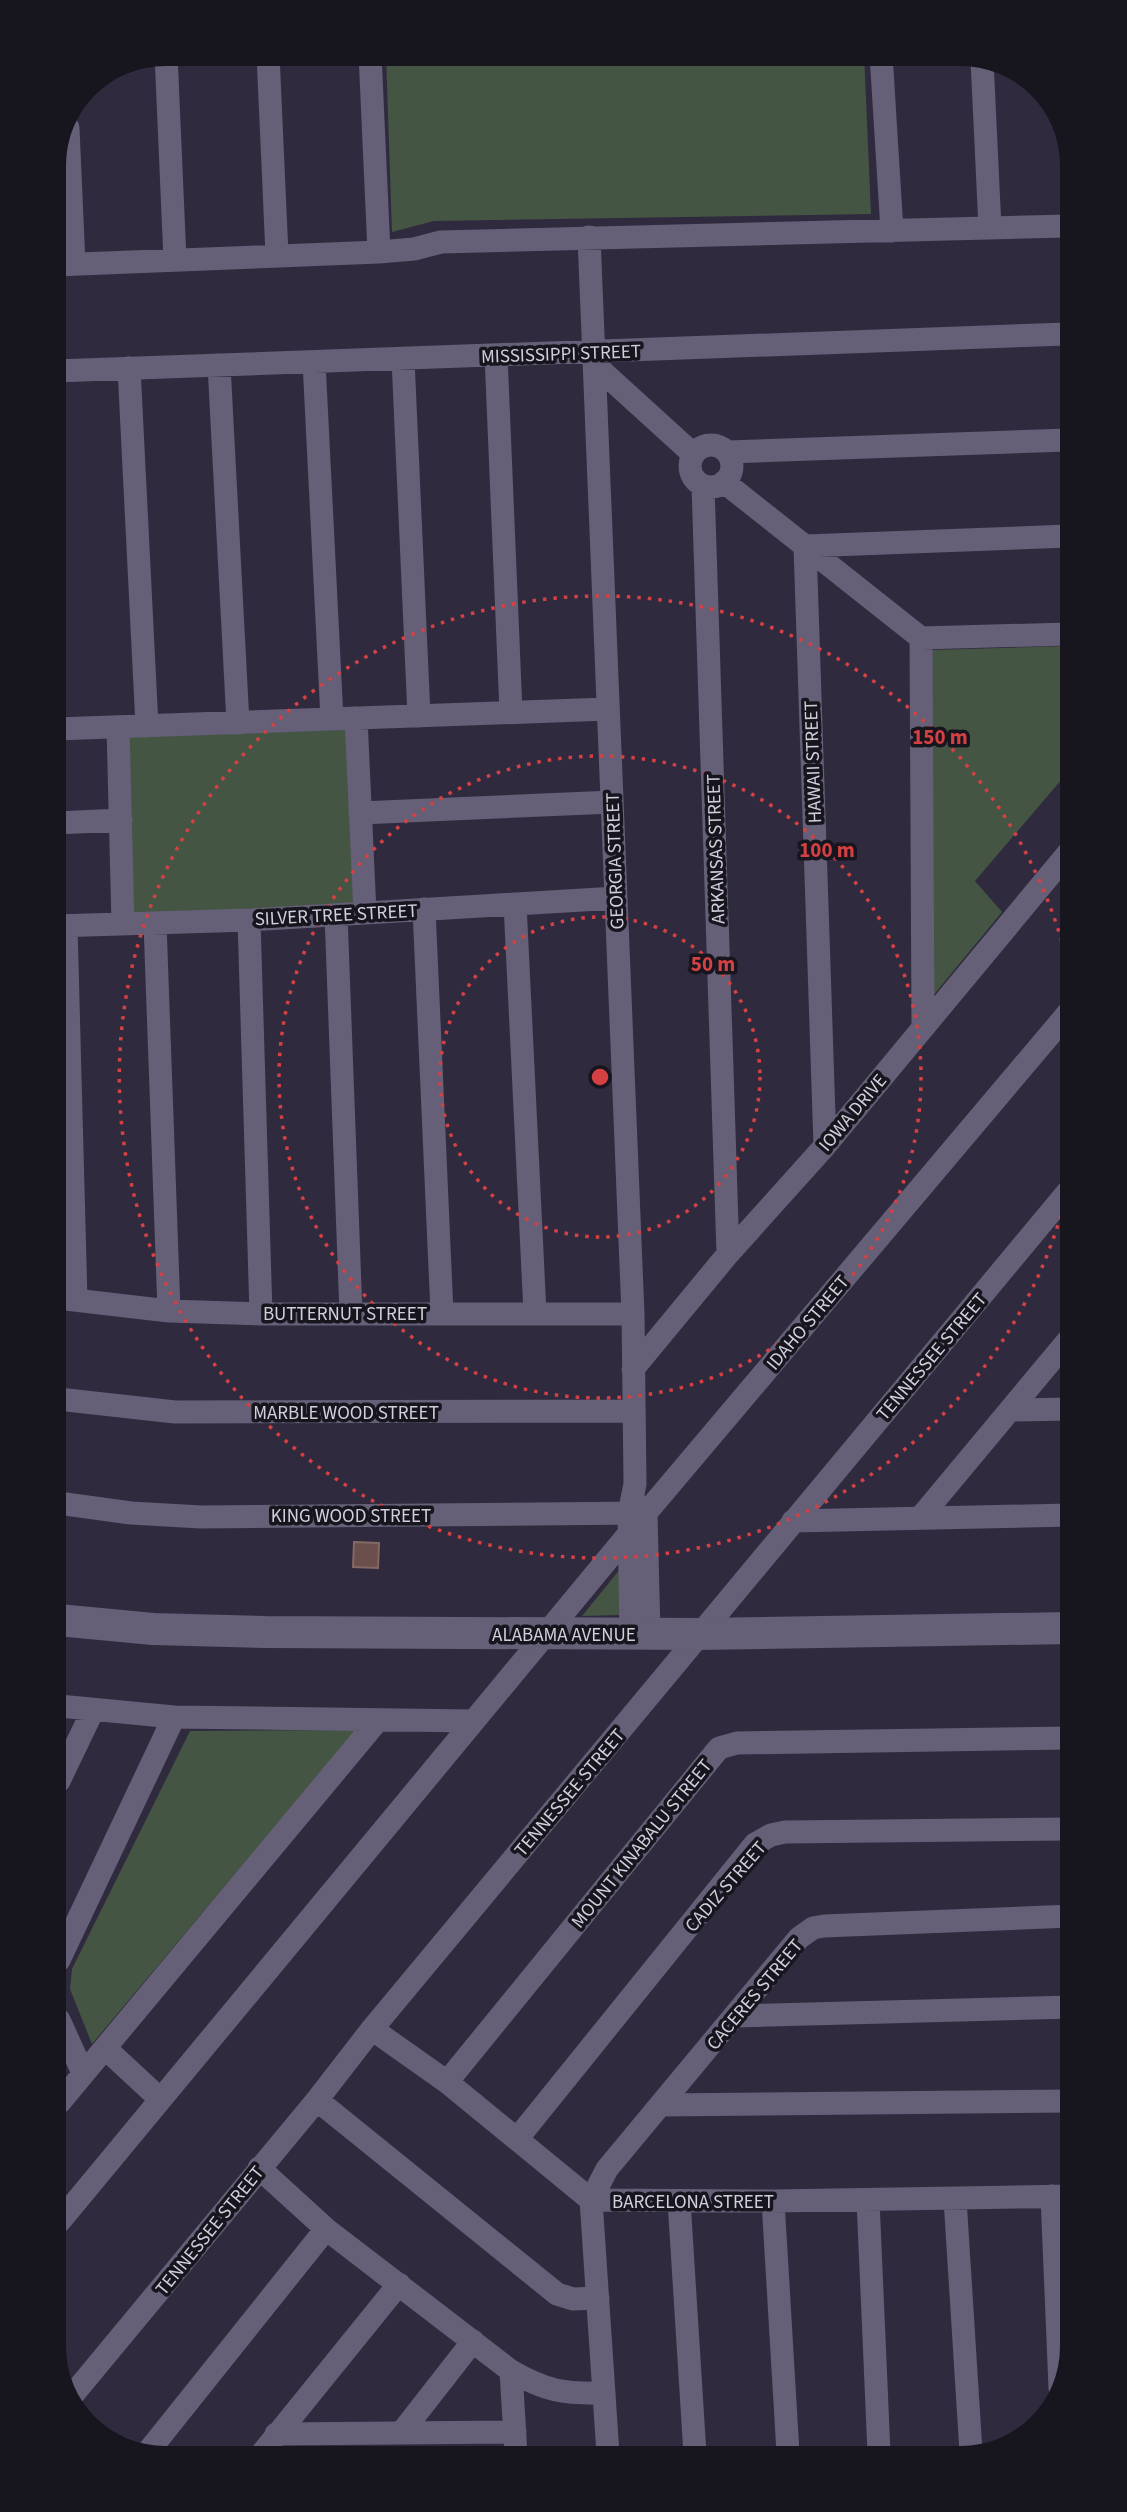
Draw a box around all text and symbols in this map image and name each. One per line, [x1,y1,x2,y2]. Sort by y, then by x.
street label: MISSISSIPPI STREET [481,338,642,371]
street label: HAWAII STREET [798,700,829,824]
text: 150 m [912,722,968,752]
street label: ARKANSAS STREET [700,774,733,924]
street label: GEORGIA STREET [600,792,631,930]
text: 100 m [799,835,855,865]
street label: SILVER TREE STREET [254,898,418,933]
text: 50 m [691,949,735,979]
centre of rings [588,1065,612,1089]
street label: IOWA DRIVE [813,1068,894,1158]
street label: IDAHO STREET [760,1270,856,1376]
street label: TENNESSEE STREET [870,1287,994,1427]
street label: BUTTERNUT STREET [263,1301,427,1328]
street label: MARBLE WOOD STREET [253,1400,439,1427]
street label: KING WOOD STREET [271,1503,431,1530]
street label: ALABAMA AVENUE [492,1622,636,1649]
street label: TENNESSEE STREET [508,1723,632,1863]
street label: MOUNT KINABALU STREET [565,1754,719,1934]
street label: CADIZ STREET [679,1836,773,1938]
street label: CACERES STREET [701,1934,810,2056]
street label: TENNESSEE STREET [149,2160,271,2301]
street label: BARCELONA STREET [612,2189,774,2216]

